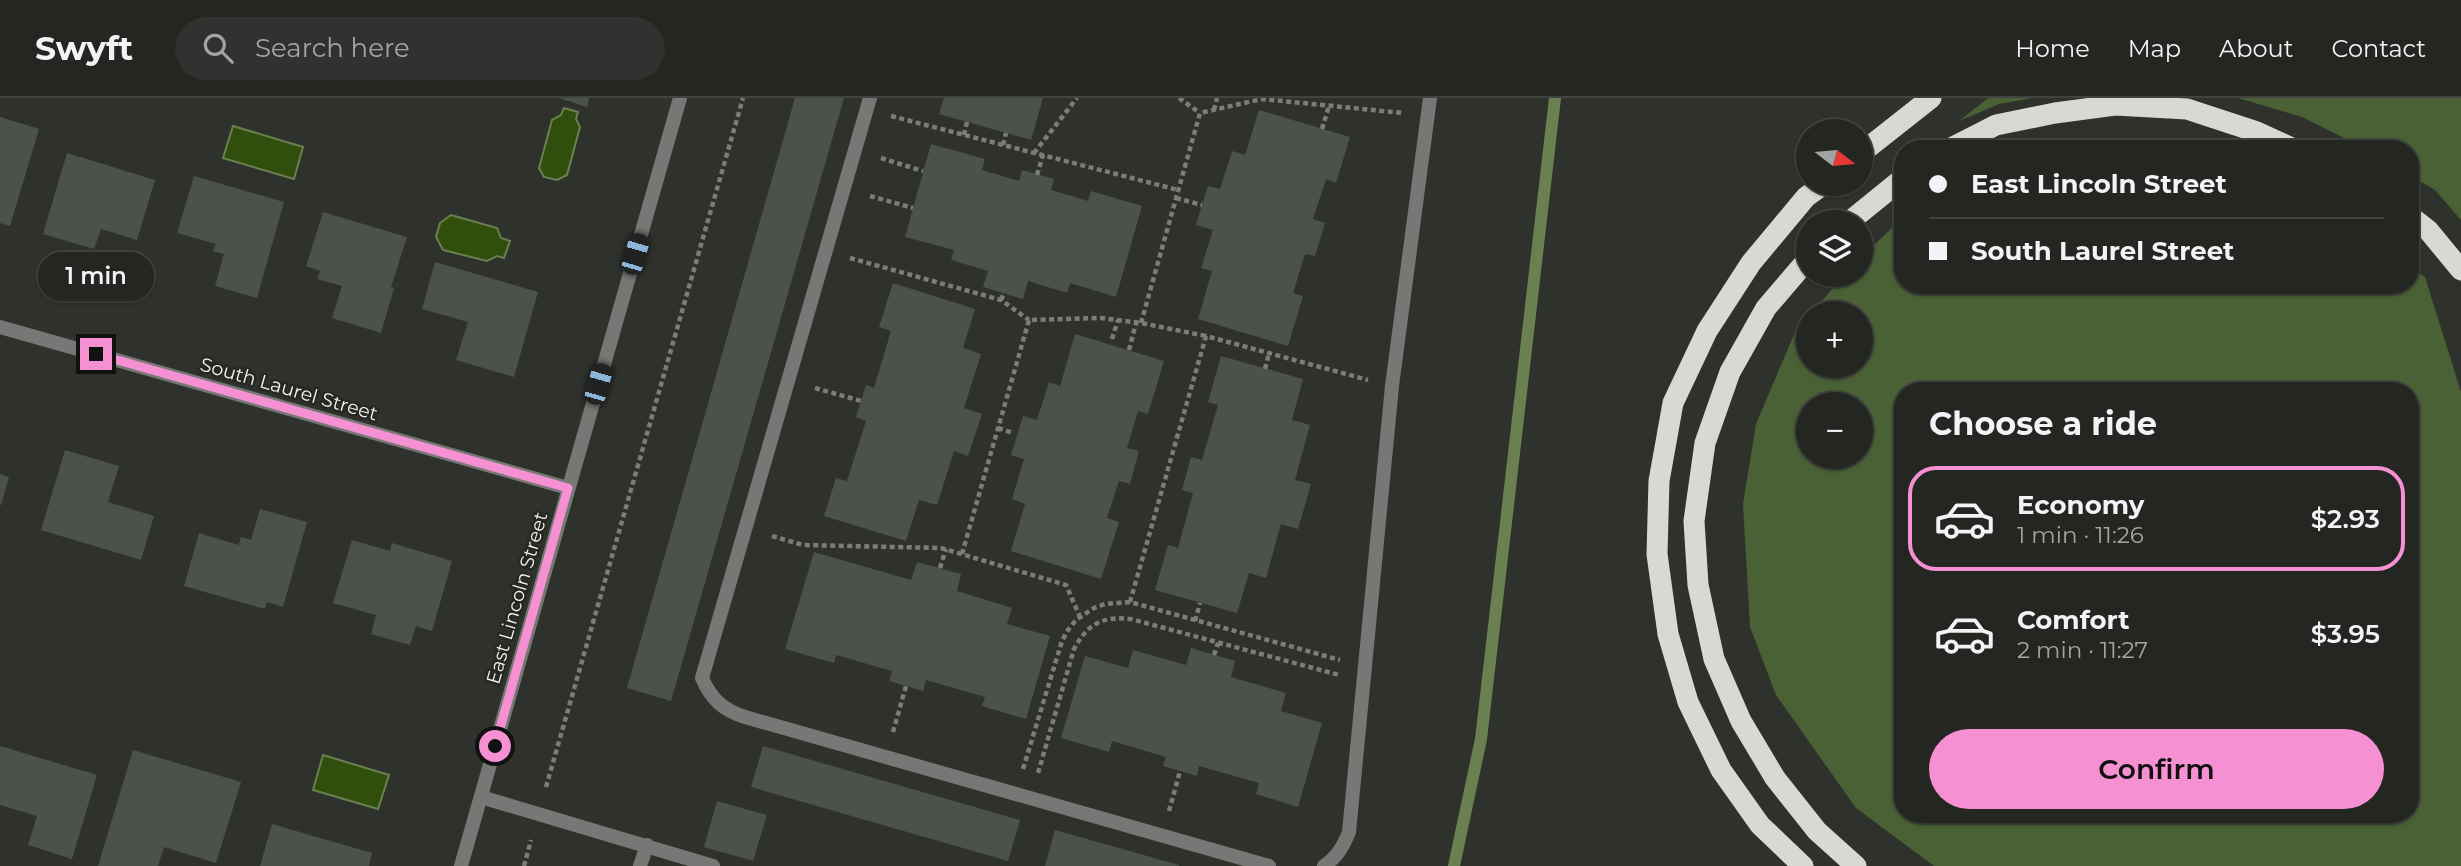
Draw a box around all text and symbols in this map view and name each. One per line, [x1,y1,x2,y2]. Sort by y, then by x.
search box [175,17,665,80]
text: Swyft [35,28,133,68]
icon: search [199,29,237,67]
text: Search here [255,32,410,64]
text: Home [2015,34,2090,63]
text: Map [2128,34,2181,63]
text: About [2219,34,2293,63]
text: Contact [2331,34,2426,63]
north arrow [1796,119,1872,196]
map controls [1796,119,1873,469]
text: East Lincoln Street [1971,168,2227,200]
button: layers [1796,210,1873,287]
car [620,231,651,277]
text: South Laurel Street [1971,235,2234,267]
callout: 1 min [38,252,154,302]
text: 1 min [65,262,127,290]
button: + [1796,301,1873,378]
route end [80,338,112,370]
street label: South Laurel Street [198,353,381,425]
car [583,361,614,407]
button: − [1796,392,1873,469]
text: Choose a ride [1929,404,2157,443]
icon: car [1933,487,1996,550]
text: Economy [2017,489,2144,521]
text: $2.93 [2311,503,2380,535]
street label: East Lincoln Street [481,509,553,687]
text: 1 min · 11:26 [2017,521,2144,549]
icon: car [1933,602,1996,665]
text: Comfort [2017,604,2129,636]
text: $3.95 [2311,618,2380,650]
text: 2 min · 11:27 [2017,636,2148,664]
button: Confirm [1929,729,2384,809]
route start [479,730,511,762]

